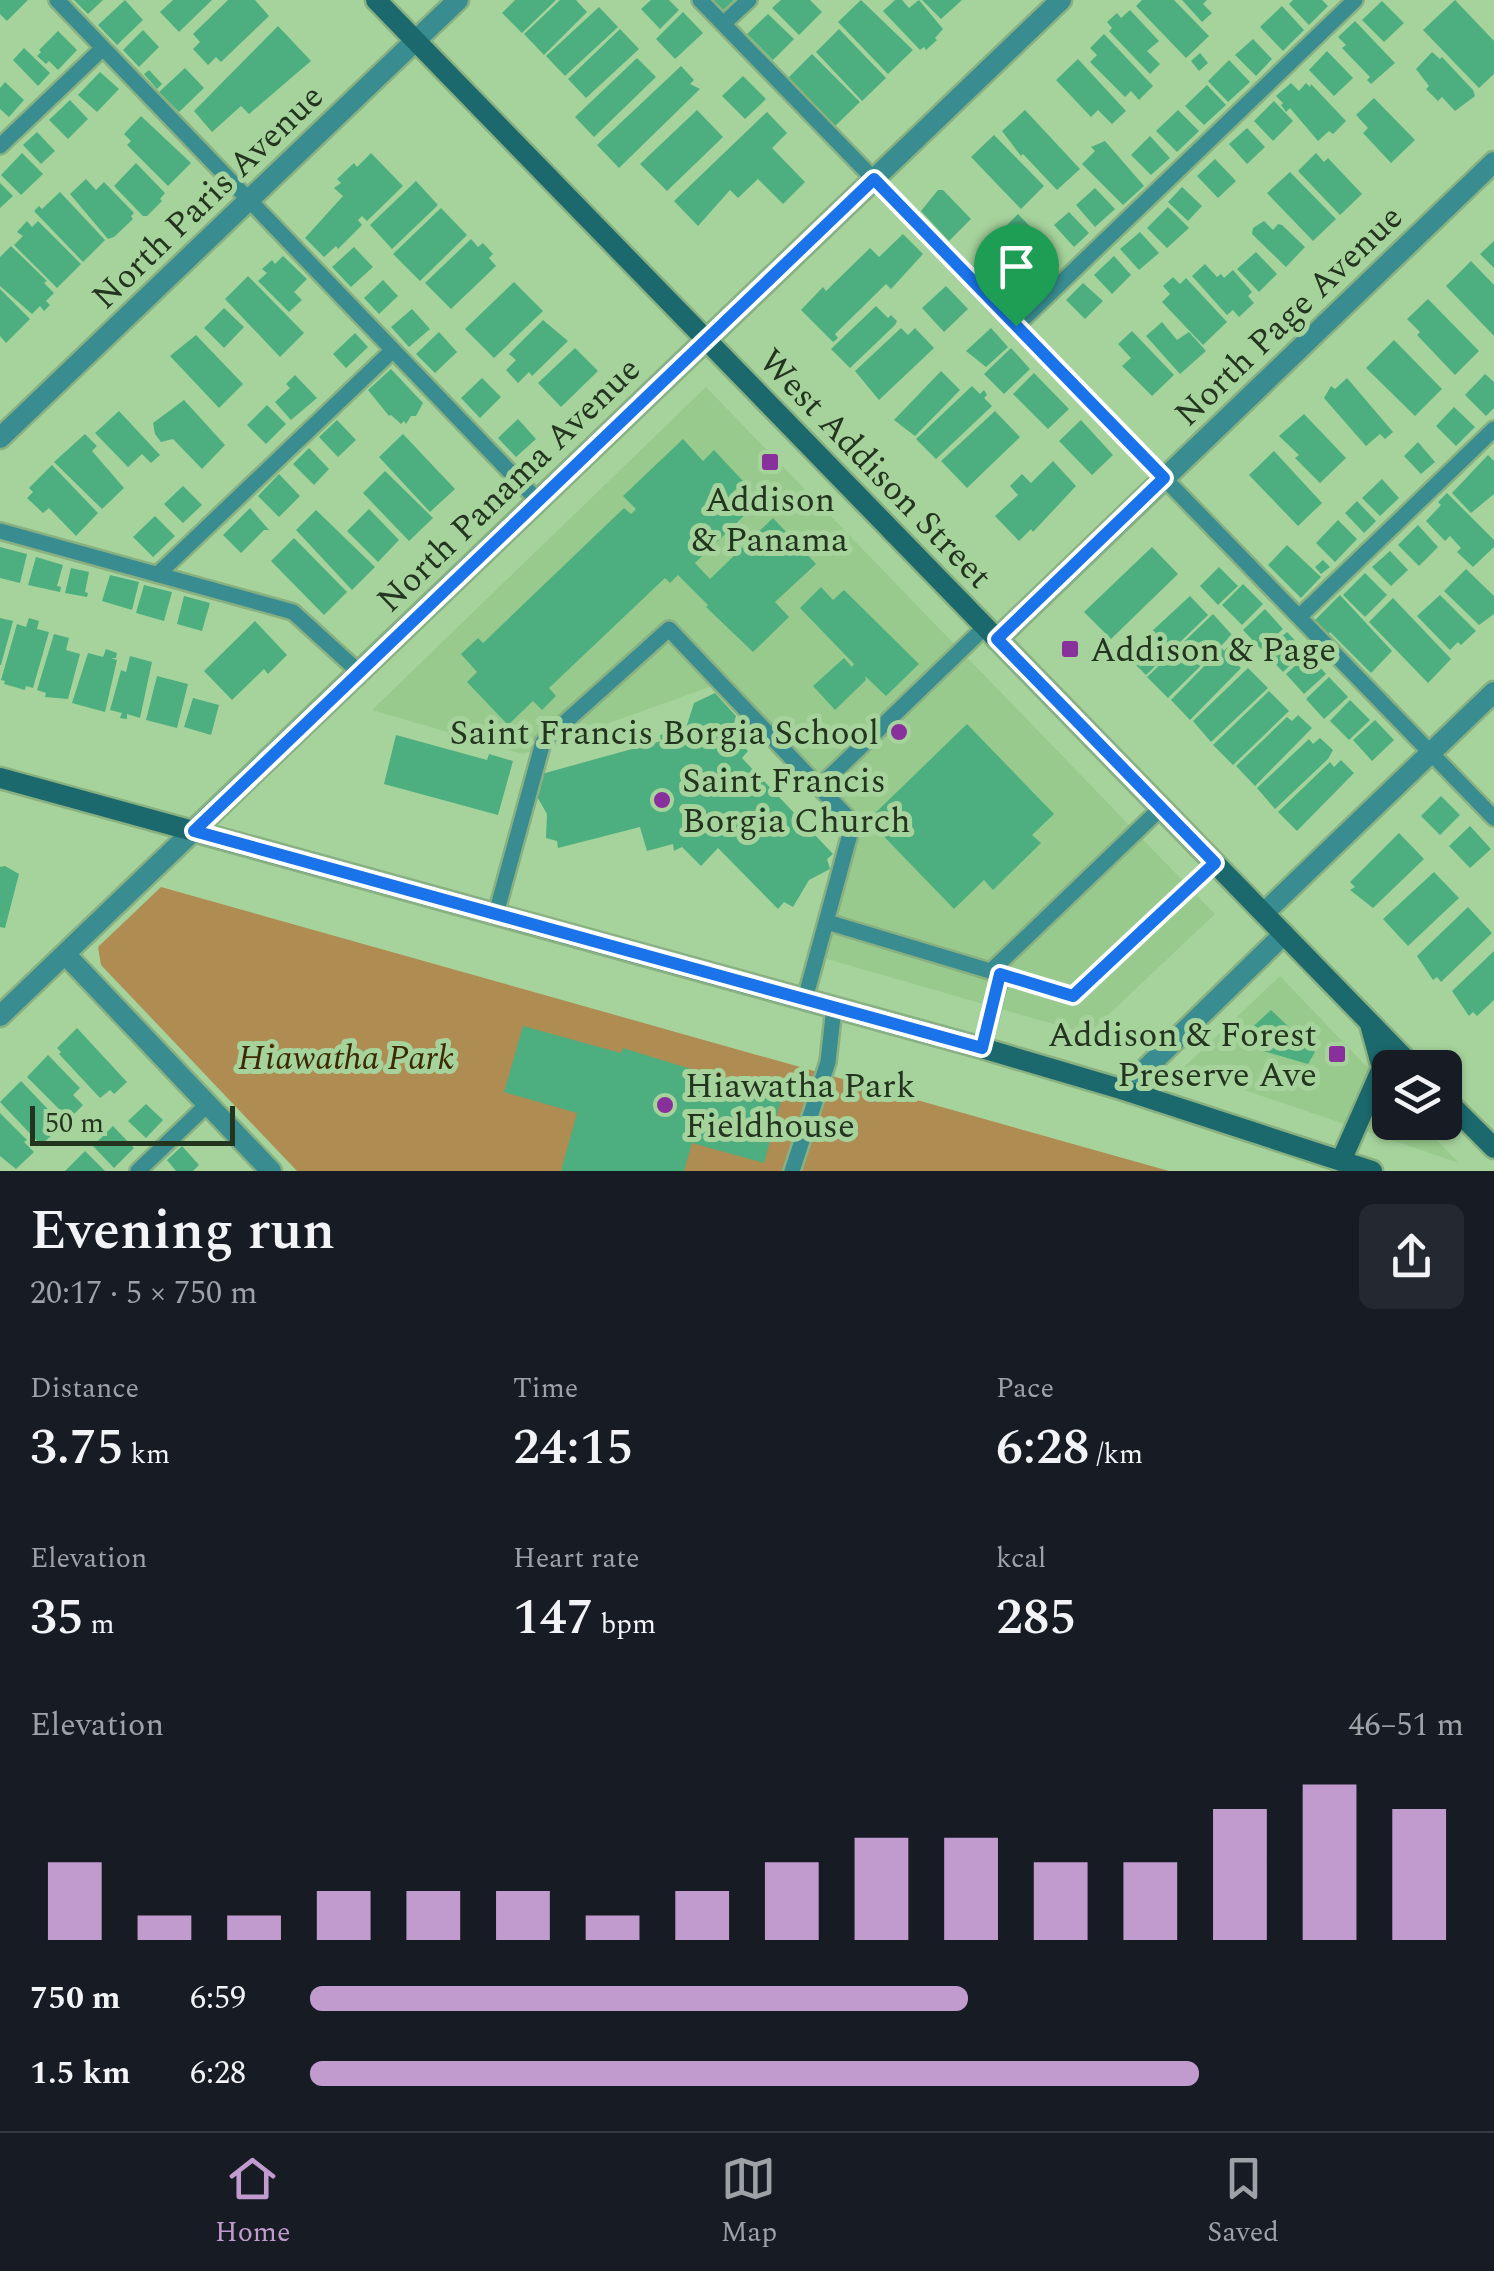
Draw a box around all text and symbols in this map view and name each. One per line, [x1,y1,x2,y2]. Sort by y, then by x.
street label: North Paris Avenue [80,72,336,322]
street label: North Page Avenue [1162,193,1416,440]
pin [974,224,1059,327]
icon: arrive [989,239,1044,294]
street label: West Addison Street [746,337,1004,602]
street label: North Panama Avenue [365,345,653,626]
marker: Addison & Panama [759,451,781,473]
place label: Addison & Panama [692,474,848,567]
place label: Addison & Page [1090,624,1336,677]
marker: Addison & Page [1059,638,1081,660]
place label: Saint Francis Borgia School [450,707,879,760]
marker: Saint Francis Borgia School [888,721,910,743]
place label: Saint Francis Borgia Church [682,755,911,848]
marker: Saint Francis Borgia Church [651,789,673,811]
place label: Addison & Forest Preserve Ave [1048,1009,1317,1102]
park label: Hiawatha Park [238,1032,454,1085]
marker: Addison & Forest Preserve Ave [1326,1043,1348,1065]
map controls [1372,1050,1462,1140]
button: layers [1372,1050,1462,1140]
place label: Hiawatha Park Fieldhouse [685,1060,916,1153]
marker: Hiawatha Park Fieldhouse [654,1094,676,1116]
scale bar [30,1101,235,1146]
text: 50 m [45,1102,104,1145]
text: Evening run [30,1190,335,1273]
button: share [1359,1204,1464,1309]
text: 20:17 · 5 × 750 m [30,1269,258,1318]
text: Distance [30,1367,139,1410]
text: Time [513,1367,578,1410]
text: Pace [996,1367,1054,1410]
text: 3.75 [30,1410,123,1486]
text: 24:15 [513,1410,633,1486]
text: 6:28 [996,1410,1089,1486]
text: km [123,1433,170,1476]
text: /km [1089,1433,1143,1476]
text: Elevation [30,1537,147,1580]
text: Heart rate [513,1537,640,1580]
text: kcal [996,1537,1046,1580]
text: 35 [30,1580,84,1656]
text: 147 [513,1580,593,1656]
text: 285 [996,1580,1076,1656]
text: m [84,1603,115,1646]
text: bpm [593,1603,656,1646]
text: Elevation [30,1701,164,1750]
text: 46–51 m [1348,1701,1464,1750]
text: 750 m [30,1974,121,2023]
text: 6:59 [190,1974,246,2023]
text: 1.5 km [30,2049,131,2098]
text: 6:28 [190,2049,246,2098]
tab: Home [215,2151,291,2254]
tab: Map [721,2151,777,2254]
tab: Saved [1207,2151,1279,2254]

